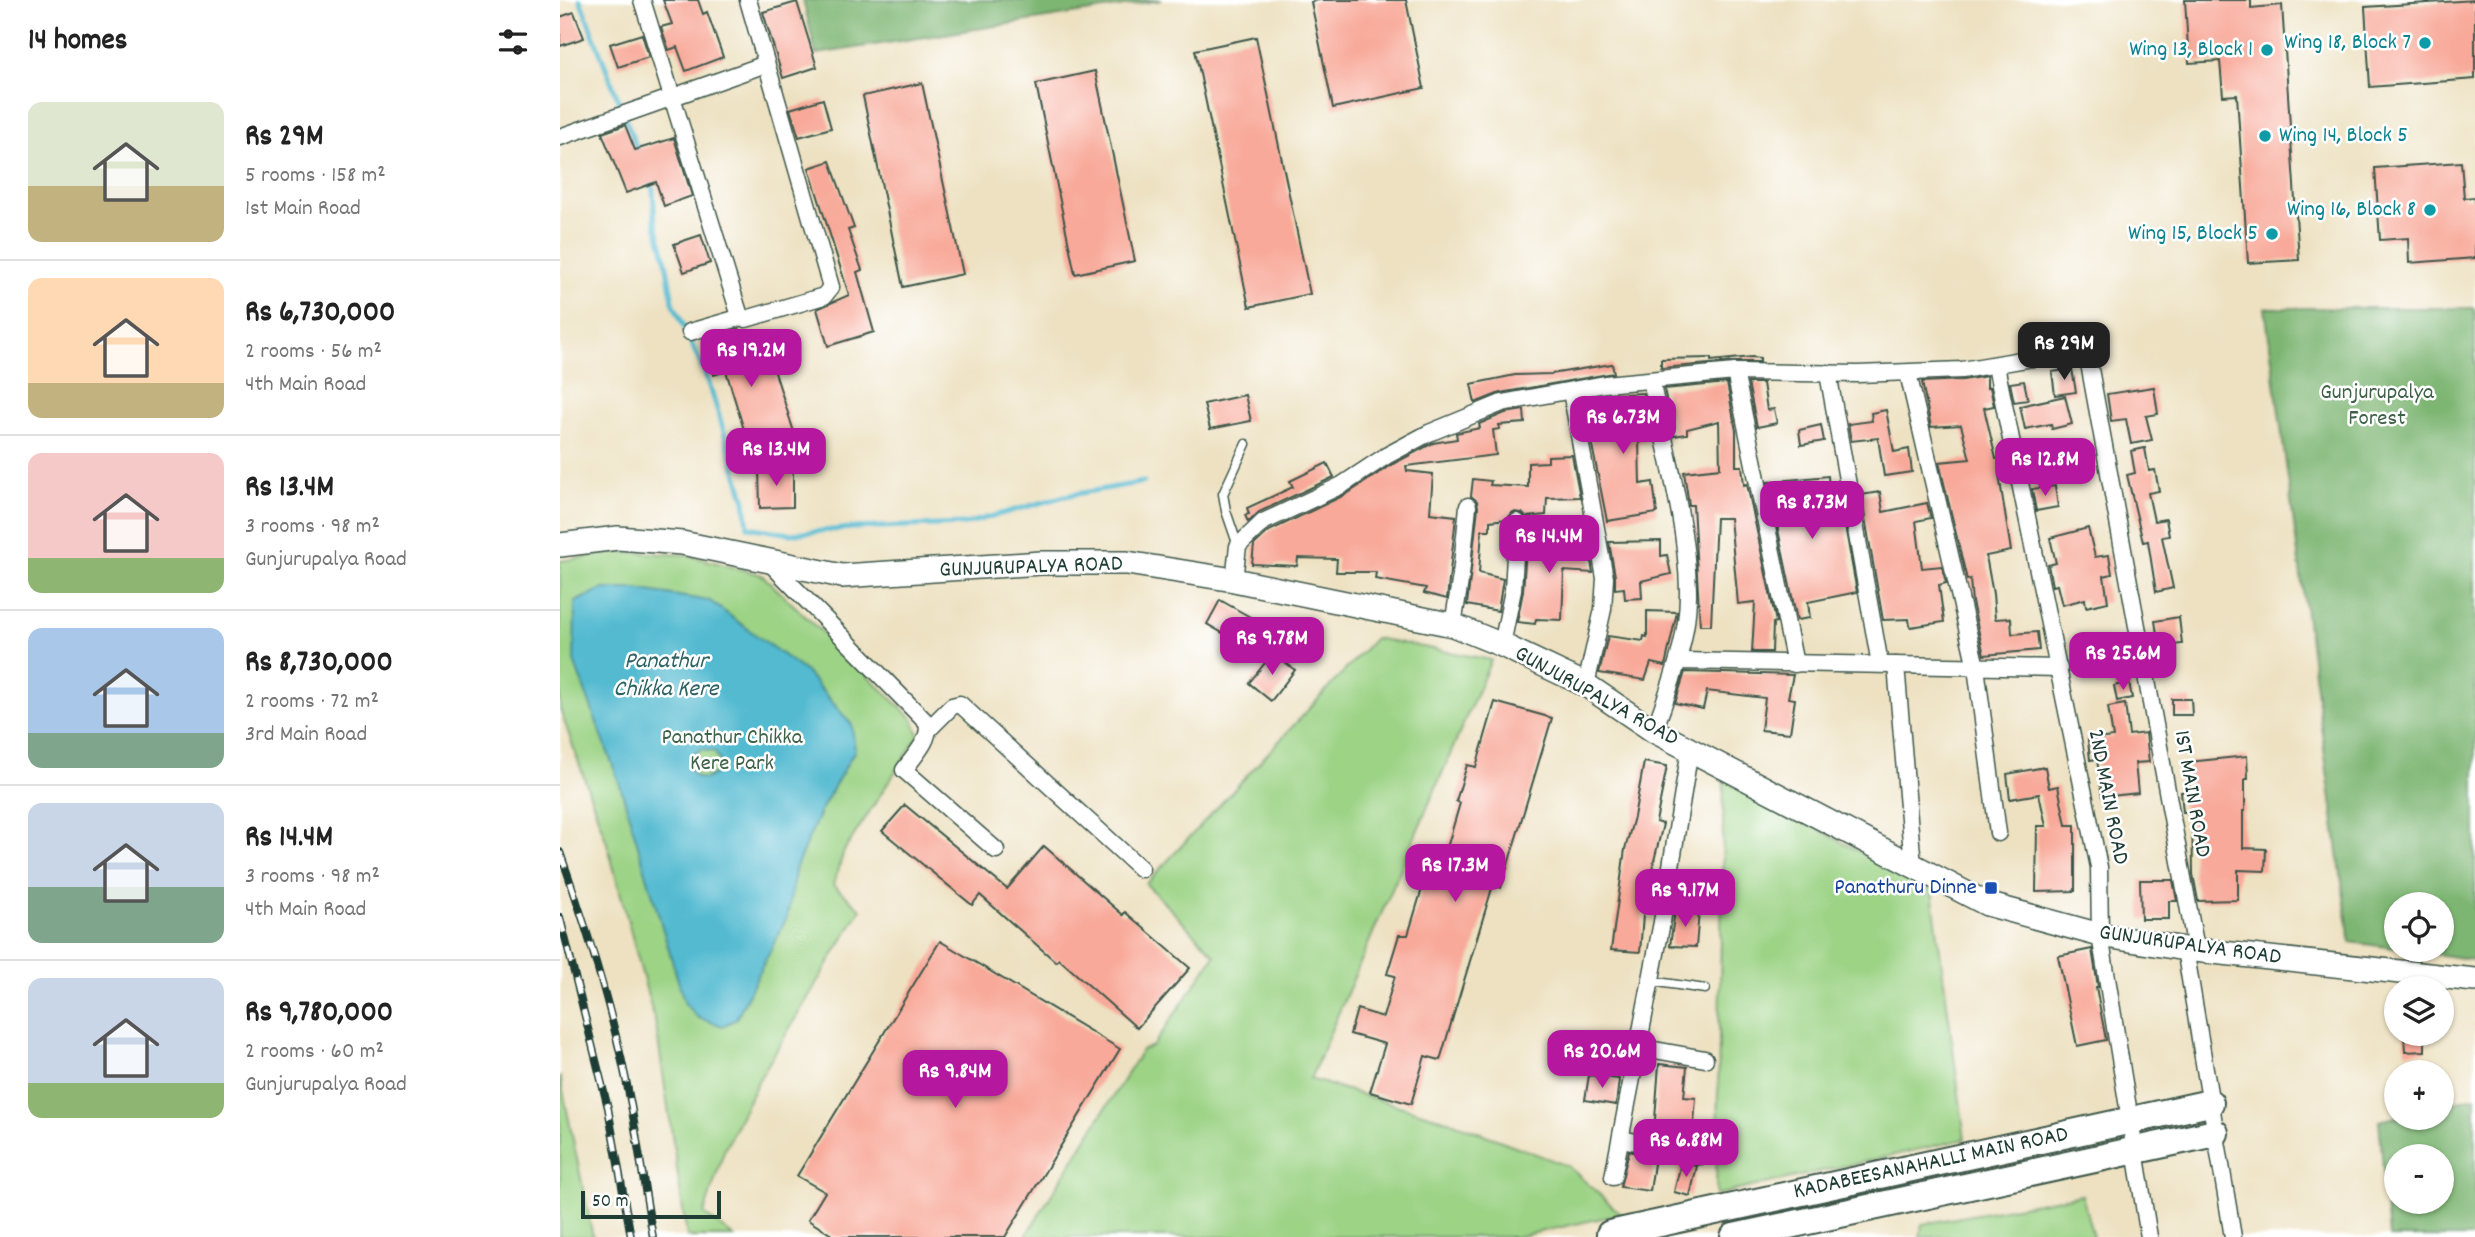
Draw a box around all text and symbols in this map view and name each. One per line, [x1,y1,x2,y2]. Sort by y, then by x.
text: 14 homes [28,21,127,64]
icon: filters [494,23,532,61]
place label: Wing 18, Block 7 [2284,27,2411,60]
place label: Wing 13, Block 1 [2129,34,2253,67]
marker: Wing 18, Block 7 [2417,35,2433,51]
marker: Wing 13, Block 1 [2259,42,2275,58]
text: Rs 29M [245,117,324,160]
place label: Wing 14, Block 5 [2279,120,2408,153]
marker: Wing 14, Block 5 [2257,128,2273,144]
icon: home [84,130,168,214]
text: 5 rooms · 158 m² [245,160,386,193]
text: 1st Main Road [245,193,361,226]
place label: Wing 16, Block 8 [2287,194,2416,227]
marker: Wing 16, Block 8 [2422,202,2438,218]
place label: Wing 15, Block 5 [2128,218,2258,251]
marker: Wing 15, Block 5 [2264,226,2280,242]
text: Rs 6,730,000 [245,293,395,336]
icon: home [84,306,168,390]
pin: Rs 29M [2007,322,2121,382]
text: Rs 29M [2034,328,2094,361]
pin: Rs 19.2M [679,330,823,389]
text: Rs 19.2M [716,335,786,368]
text: 2 rooms · 56 m² [245,336,382,369]
text: 4th Main Road [245,369,366,402]
park label: Gunjurupalya Forest [2320,377,2435,436]
pin: Rs 6.73M [1551,396,1695,456]
text: Rs 6.73M [1586,402,1660,435]
pin: Rs 13.4M [704,428,848,488]
text: Rs 13.4M [742,434,810,467]
pin: Rs 12.8M [1973,438,2117,498]
text: Rs 12.8M [2011,444,2079,477]
text: Rs 13.4M [245,468,334,511]
icon: home [84,481,168,565]
pin: Rs 8.73M [1740,482,1884,541]
text: Rs 8.73M [1776,487,1848,520]
text: 3 rooms · 98 m² [245,511,380,544]
pin: Rs 14.4M [1477,516,1621,575]
text: Rs 14.4M [1515,521,1583,554]
text: Gunjurupalya Road [245,544,407,577]
street label: GUNJURUPALYA ROAD [939,548,1123,588]
pin: Rs 9.78M [1200,618,1344,677]
text: Rs 9.78M [1236,623,1308,656]
pin: Rs 25.6M [2051,632,2195,692]
street label: GUNJURUPALYA ROAD [1508,638,1684,756]
text: Rs 25.6M [2085,638,2161,671]
text: Rs 8,730,000 [245,643,393,686]
water label: Panathur Chikka Kere [614,645,720,707]
icon: home [84,656,168,740]
text: 2 rooms · 72 m² [245,686,379,719]
text: 3rd Main Road [245,719,367,752]
park label: Panathur Chikka Kere Park [661,722,804,781]
street label: 2ND MAIN ROAD [2078,727,2136,868]
street label: 1ST MAIN ROAD [2164,728,2218,860]
text: Rs 14.4M [245,818,333,861]
icon: home [84,831,168,915]
pin: Rs 17.3M [1383,844,1527,904]
text: Rs 17.3M [1421,850,1489,883]
text: 3 rooms · 98 m² [245,861,380,894]
pin: Rs 9.17M [1613,870,1757,929]
place label: Panathuru Dinne [1834,872,1977,905]
text: Rs 9.17M [1651,875,1719,908]
marker: Panathuru Dinne [1983,880,1999,896]
map controls [2384,892,2454,1214]
button: locate [2384,892,2454,962]
text: 4th Main Road [245,894,366,927]
street label: GUNJURUPALYA ROAD [2097,917,2283,975]
button: layers [2384,976,2454,1046]
text: Rs 9,780,000 [245,993,393,1036]
icon: home [84,1006,168,1090]
pin: Rs 20.6M [1530,1030,1674,1090]
text: 2 rooms · 60 m² [245,1036,384,1069]
text: Rs 20.6M [1563,1036,1641,1069]
pin: Rs 9.84M [883,1050,1027,1110]
text: Rs 9.84M [919,1056,991,1089]
button: + [2384,1060,2454,1130]
text: Gunjurupalya Road [245,1069,407,1102]
street label: KADABEESANAHALLI MAIN ROAD [1791,1119,2072,1209]
pin: Rs 6.88M [1614,1120,1758,1179]
text: Rs 6.88M [1649,1125,1723,1158]
button: − [2384,1144,2454,1214]
scale bar [581,1188,721,1220]
text: 50 m [592,1189,629,1216]

